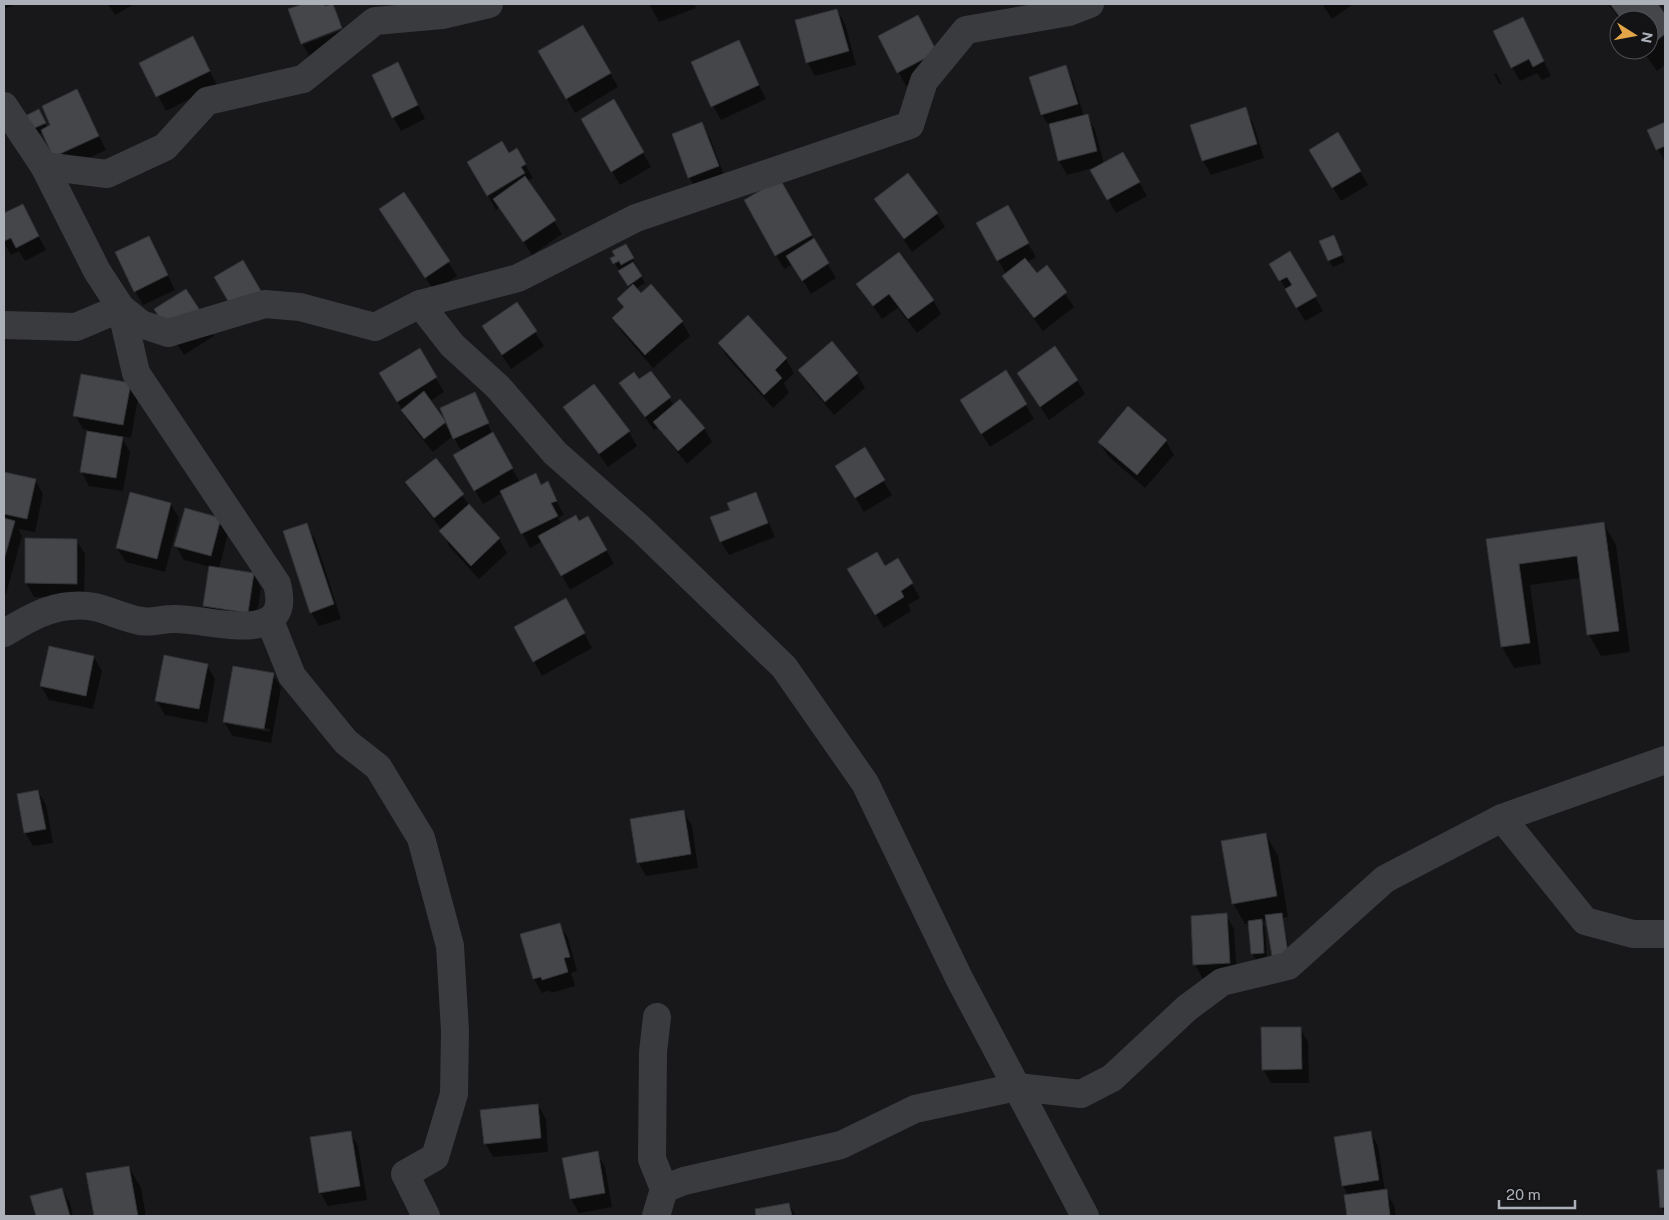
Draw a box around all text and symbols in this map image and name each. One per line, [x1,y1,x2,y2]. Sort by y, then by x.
north arrow [1609,10,1659,60]
text: N [1638,31,1656,44]
scale bar [1499,1178,1575,1210]
text: 20 m [1506,1186,1541,1203]

